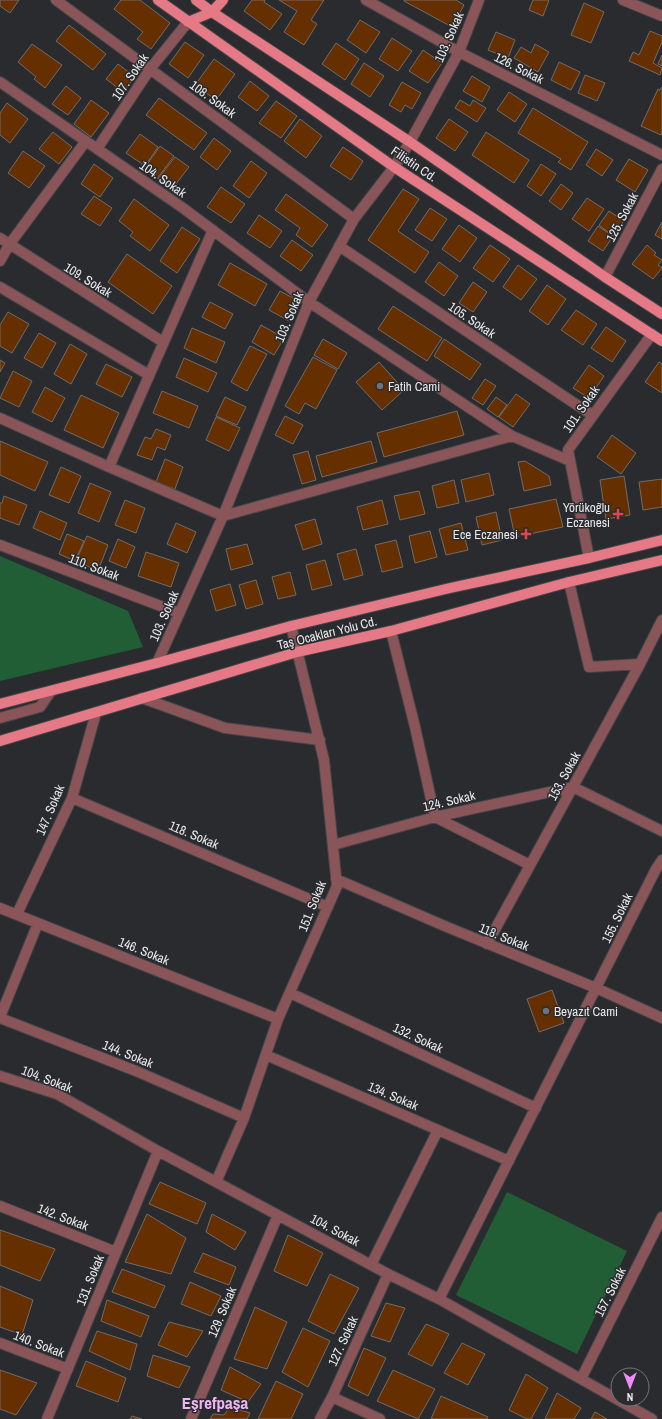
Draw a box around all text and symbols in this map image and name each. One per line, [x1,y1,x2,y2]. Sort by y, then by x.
street label: 103. Sokak [430,9,468,65]
street label: 126. Sokak [491,48,547,88]
street label: 107. Sokak [108,50,153,104]
street label: 108. Sokak [186,76,240,122]
street label: Filistin Cd. [388,143,440,185]
street label: 104. Sokak [136,157,190,202]
street label: 125. Sokak [602,189,642,245]
street label: 109. Sokak [61,259,116,302]
street label: 103. Sokak [271,289,308,345]
street label: 105. Sokak [445,298,499,342]
place label: Fatih Cami [388,378,440,395]
marker: Fatih Cami [375,381,385,391]
street label: 101. Sokak [559,382,604,436]
place label: Yörükoğlu Eczanesi [563,499,610,531]
marker: Yörükoğlu Eczanesi [613,509,623,519]
place label: Ece Eczanesi [453,526,518,543]
marker: Ece Eczanesi [521,529,531,539]
street label: 110. Sokak [66,550,122,585]
street label: 103. Sokak [145,588,183,644]
street label: Taş Ocakları Yolu Cd. [275,612,379,654]
street label: 153. Sokak [544,748,585,803]
street label: 147. Sokak [32,782,69,838]
street label: 124. Sokak [421,787,478,815]
street label: 118. Sokak [166,817,222,853]
street label: 151. Sokak [294,877,330,934]
street label: 155. Sokak [598,890,637,946]
street label: 118. Sokak [476,919,532,955]
street label: 146. Sokak [116,933,173,969]
place label: Beyazıt Cami [554,1003,618,1020]
marker: Beyazıt Cami [541,1006,551,1016]
street label: 132. Sokak [390,1019,446,1057]
street label: 144. Sokak [100,1036,157,1072]
street label: 104. Sokak [19,1062,76,1097]
street label: 134. Sokak [365,1078,421,1115]
street label: 142. Sokak [35,1200,92,1235]
street label: 104. Sokak [307,1210,363,1250]
street label: 131. Sokak [72,1251,108,1308]
street label: 157. Sokak [590,1264,630,1320]
street label: 129. Sokak [204,1284,241,1340]
street label: 127. Sokak [324,1313,362,1369]
street label: 140. Sokak [11,1327,68,1362]
north arrow [610,1367,650,1407]
text: N [627,1390,633,1404]
district label: Eşrefpaşa [182,1391,249,1414]

